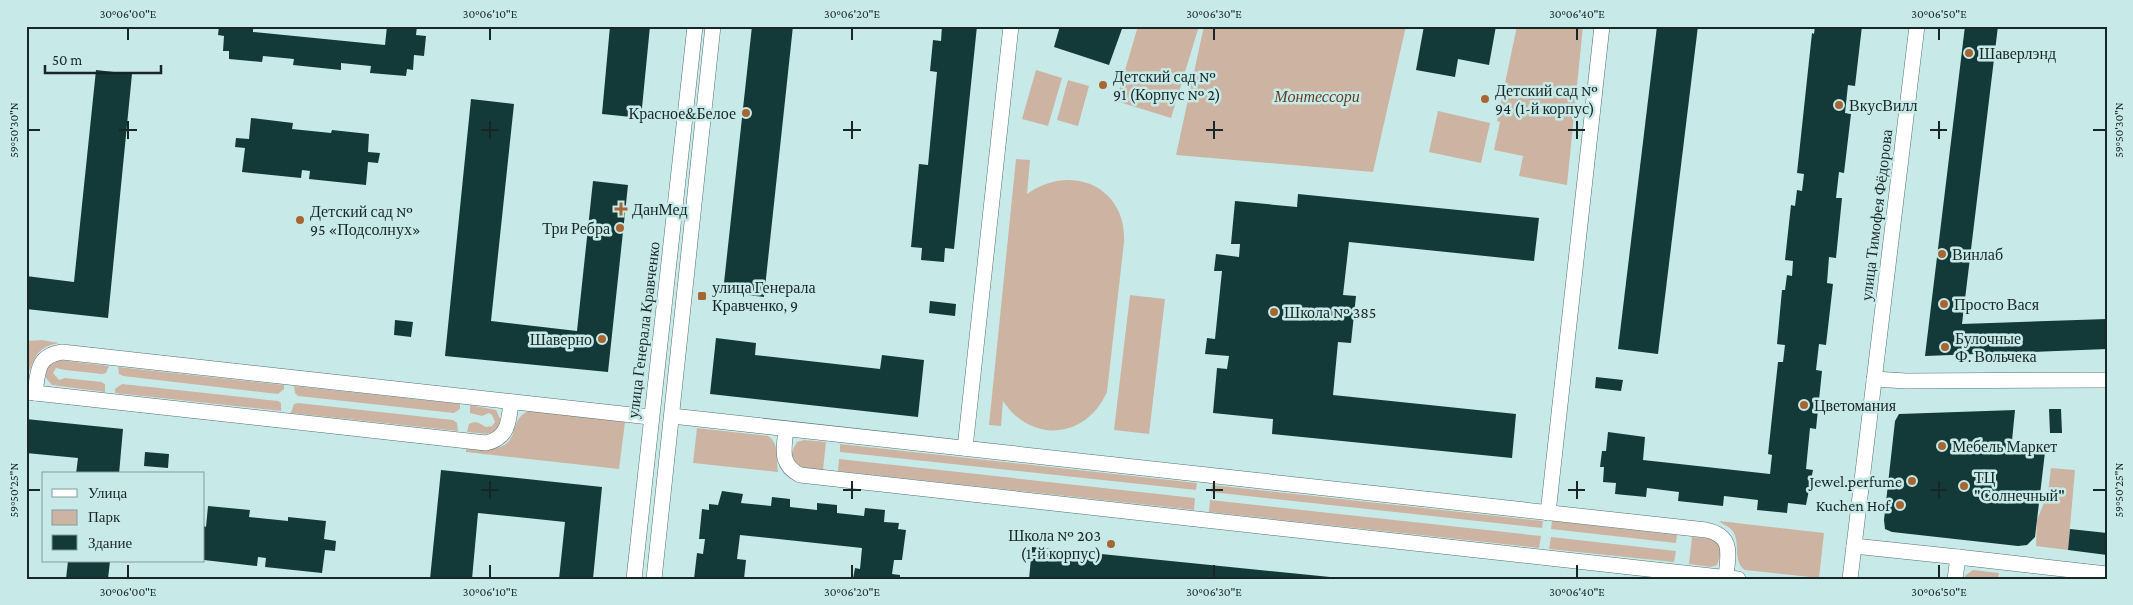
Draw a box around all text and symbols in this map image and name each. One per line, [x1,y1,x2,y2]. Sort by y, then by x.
text: 30°06'00"E [100,7,157,21]
text: 30°06'10"E [463,7,518,21]
text: 30°06'20"E [824,7,880,21]
text: 30°06'30"E [1186,7,1242,21]
text: 30°06'40"E [1549,7,1605,21]
text: 30°06'50"E [1911,7,1967,21]
scale bar [45,42,161,74]
place label: Шаверлэнд [1979,45,2056,63]
marker: Шаверлэнд [1963,47,1975,59]
text: 50 m [52,52,82,68]
place label: Детский сад № 91 (Корпус № 2) [1113,68,1221,104]
marker: Детский сад № 91 (Корпус № 2) [1097,79,1109,91]
place label: Детский сад № 94 (1-й корпус) [1495,82,1598,118]
park label: Монтессори [1273,88,1360,106]
marker: Детский сад № 94 (1-й корпус) [1479,93,1491,105]
place label: ВкусВилл [1849,97,1918,115]
marker: ВкусВилл [1833,99,1845,111]
text: 59°50'30"N [7,102,21,158]
text: 59°50'30"N [2112,102,2126,158]
place label: Красное&Белое [629,105,736,123]
marker: Красное&Белое [740,107,752,119]
street label: улица Тимофея Фёдорова [1858,128,1896,302]
place label: ДанМед [632,201,688,219]
marker: ДанМед [614,202,628,216]
place label: Детский сад № 95 «Подсолнух» [310,203,421,239]
marker: Детский сад № 95 «Подсолнух» [294,214,306,226]
place label: Три Ребра [542,220,610,238]
marker: Три Ребра [614,222,626,234]
street label: улица Генерала Кравченко [624,241,664,420]
place label: Винлаб [1952,246,2003,263]
marker: Винлаб [1936,248,1948,260]
place label: улица Генерала Кравченко, 9 [712,279,816,315]
marker: улица Генерала Кравченко, 9 [696,290,708,302]
place label: Просто Вася [1954,296,2040,314]
marker: Просто Вася [1938,298,1950,310]
place label: Школа № 385 [1284,304,1376,321]
marker: Школа № 385 [1268,306,1280,318]
place label: Булочные Ф. Вольчека [1955,330,2037,365]
place label: Шаверно [530,331,592,349]
marker: Шаверно [596,333,608,345]
marker: Булочные Ф. Вольчека [1939,341,1951,353]
place label: Цветомания [1814,397,1897,415]
marker: Цветомания [1798,399,1810,411]
place label: Мебель Маркет [1952,438,2057,456]
marker: Мебель Маркет [1936,440,1948,452]
text: 59°50'25"N [7,463,21,517]
text: 59°50'25"N [2112,463,2126,517]
place label: ТЦ "Солнечный" [1974,469,2065,504]
legend [42,472,205,562]
place label: Jewel.perfume [1808,473,1902,491]
marker: Jewel.perfume [1906,475,1918,487]
marker: ТЦ "Солнечный" [1958,480,1970,492]
text: Улица [88,485,127,501]
place label: Kuchen Hof [1816,497,1891,514]
marker: Kuchen Hof [1894,499,1906,511]
text: Парк [88,509,121,525]
place label: Школа № 203 (1-й корпус) [1008,527,1101,563]
text: Здание [88,535,132,551]
marker: Школа № 203 (1-й корпус) [1105,538,1117,550]
text: 30°06'00"E [100,585,157,599]
text: 30°06'10"E [463,585,518,599]
text: 30°06'20"E [824,585,880,599]
text: 30°06'30"E [1186,585,1242,599]
text: 30°06'40"E [1549,585,1605,599]
text: 30°06'50"E [1911,585,1967,599]

